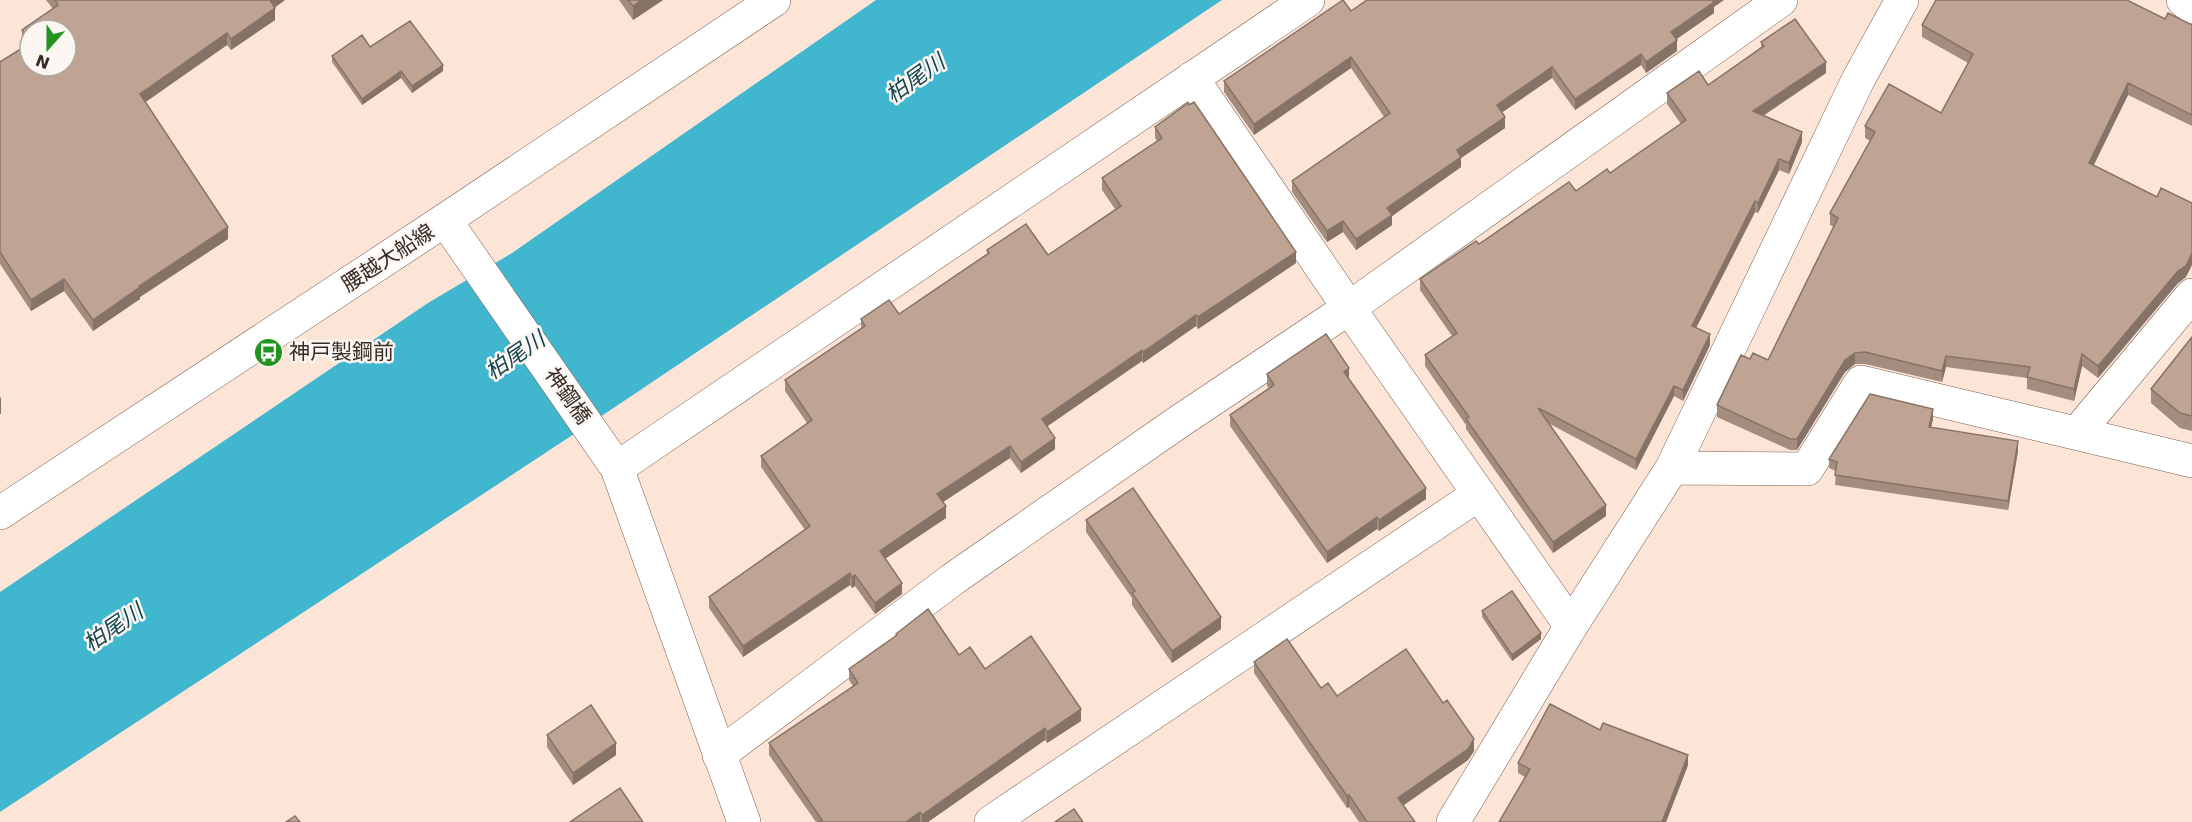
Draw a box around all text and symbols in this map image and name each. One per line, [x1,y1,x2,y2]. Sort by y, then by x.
north arrow [18,18,78,78]
water label: 柏尾川 [881,48,951,108]
text: N [33,50,52,73]
street label: 腰越大船線 [337,219,439,297]
water label: 柏尾川 [481,325,551,384]
bus stop icon: 神戸製鋼前 [252,336,284,368]
place label: 神戸製鋼前 [289,340,394,364]
street label: 神鋼橋 [540,363,596,429]
water label: 柏尾川 [79,597,149,656]

